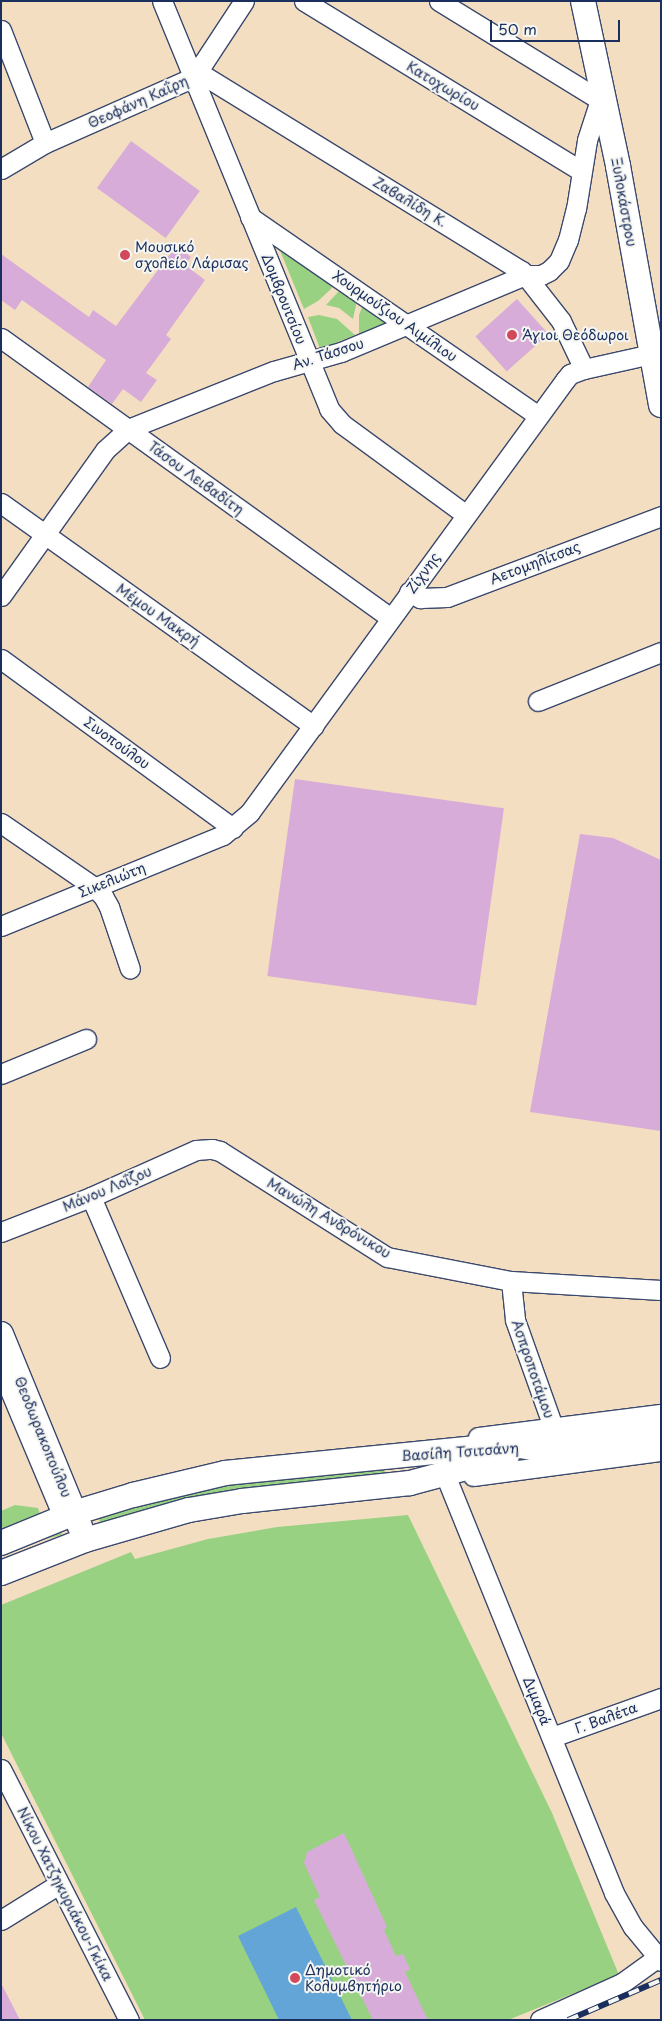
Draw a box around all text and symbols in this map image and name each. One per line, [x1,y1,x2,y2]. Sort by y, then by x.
scale bar [492,10,622,42]
text: 50 m [498,17,537,40]
street label: Κατοχωρίου [404,58,482,114]
street label: Θεοφάνη Καΐρη [85,72,191,132]
street label: Ξυλοκάστρου [608,156,640,248]
street label: Ζαβαλίδη Κ. [370,173,450,231]
place label: Μουσικό σχολείο Λάρισας [135,239,249,272]
marker: Μουσικό σχολείο Λάρισας [119,249,131,261]
street label: Δομβρουτσίου [258,251,310,347]
street label: Χουρμούζιου Αιμίλιου [330,267,460,365]
place label: Άγιοι Θεόδωροι [522,327,629,343]
marker: Άγιοι Θεόδωροι [506,329,518,341]
street label: Αν. Τάσσου [290,334,366,374]
street label: Τάσου Λειβαδίτη [145,438,247,518]
street label: Αετομηλίτσας [488,538,582,588]
street label: Ζίχνης [403,549,443,597]
street label: Μέμου Μακρή [113,580,203,650]
street label: Σινοπούλου [81,714,153,772]
street label: Σικελιώτη [76,859,148,901]
street label: Μάνου Λοΐζου [60,1163,154,1215]
street label: Μανώλη Ανδρόνικου [264,1174,394,1262]
street label: Ασπροποτάμου [508,1317,558,1421]
street label: Θεοδωρακοπούλου [11,1374,75,1500]
street label: Βασίλη Τσιτσάνη [400,1439,520,1465]
street label: Διμαρά [520,1674,554,1728]
street label: Γ. Βαλέτα [572,1699,640,1737]
street label: Νίκου Χατζηκυριάκου-Γκίκα [14,1804,116,1984]
place label: Δημοτικό Κολυμβητήριο [305,1962,402,1994]
marker: Δημοτικό Κολυμβητήριο [289,1972,301,1984]

